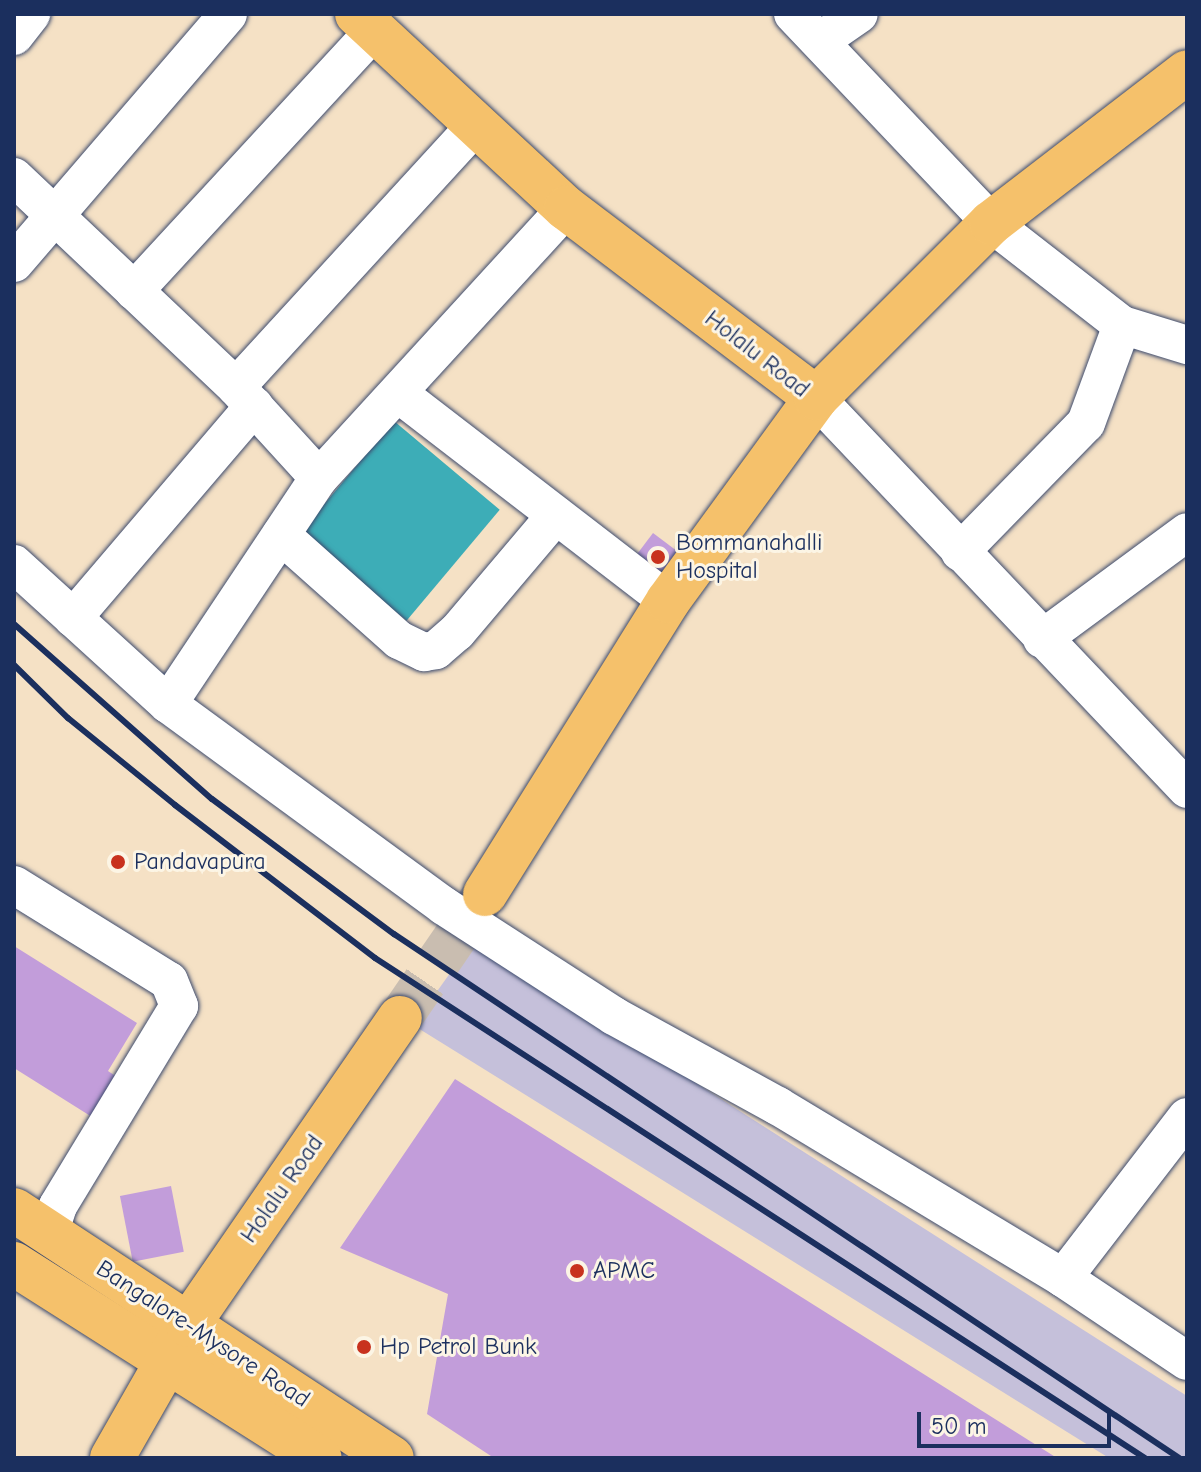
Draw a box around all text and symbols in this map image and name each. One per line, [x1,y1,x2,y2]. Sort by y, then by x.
street label: Holalu Road [699,304,815,404]
place label: Bommanahalli Hospital [676,529,823,585]
marker: Bommanahalli Hospital [647,546,669,568]
place label: Pandavapura [134,848,266,876]
marker: Pandavapura [109,853,127,871]
street label: Holalu Road [234,1130,330,1248]
street label: Bangalore-Mysore Road [91,1254,315,1414]
place label: APMC [593,1257,655,1285]
marker: APMC [568,1262,586,1280]
place label: Hp Petrol Bunk [380,1333,537,1361]
marker: Hp Petrol Bunk [355,1338,373,1356]
scale bar [921,1396,1115,1446]
text: 50 m [931,1412,987,1440]

